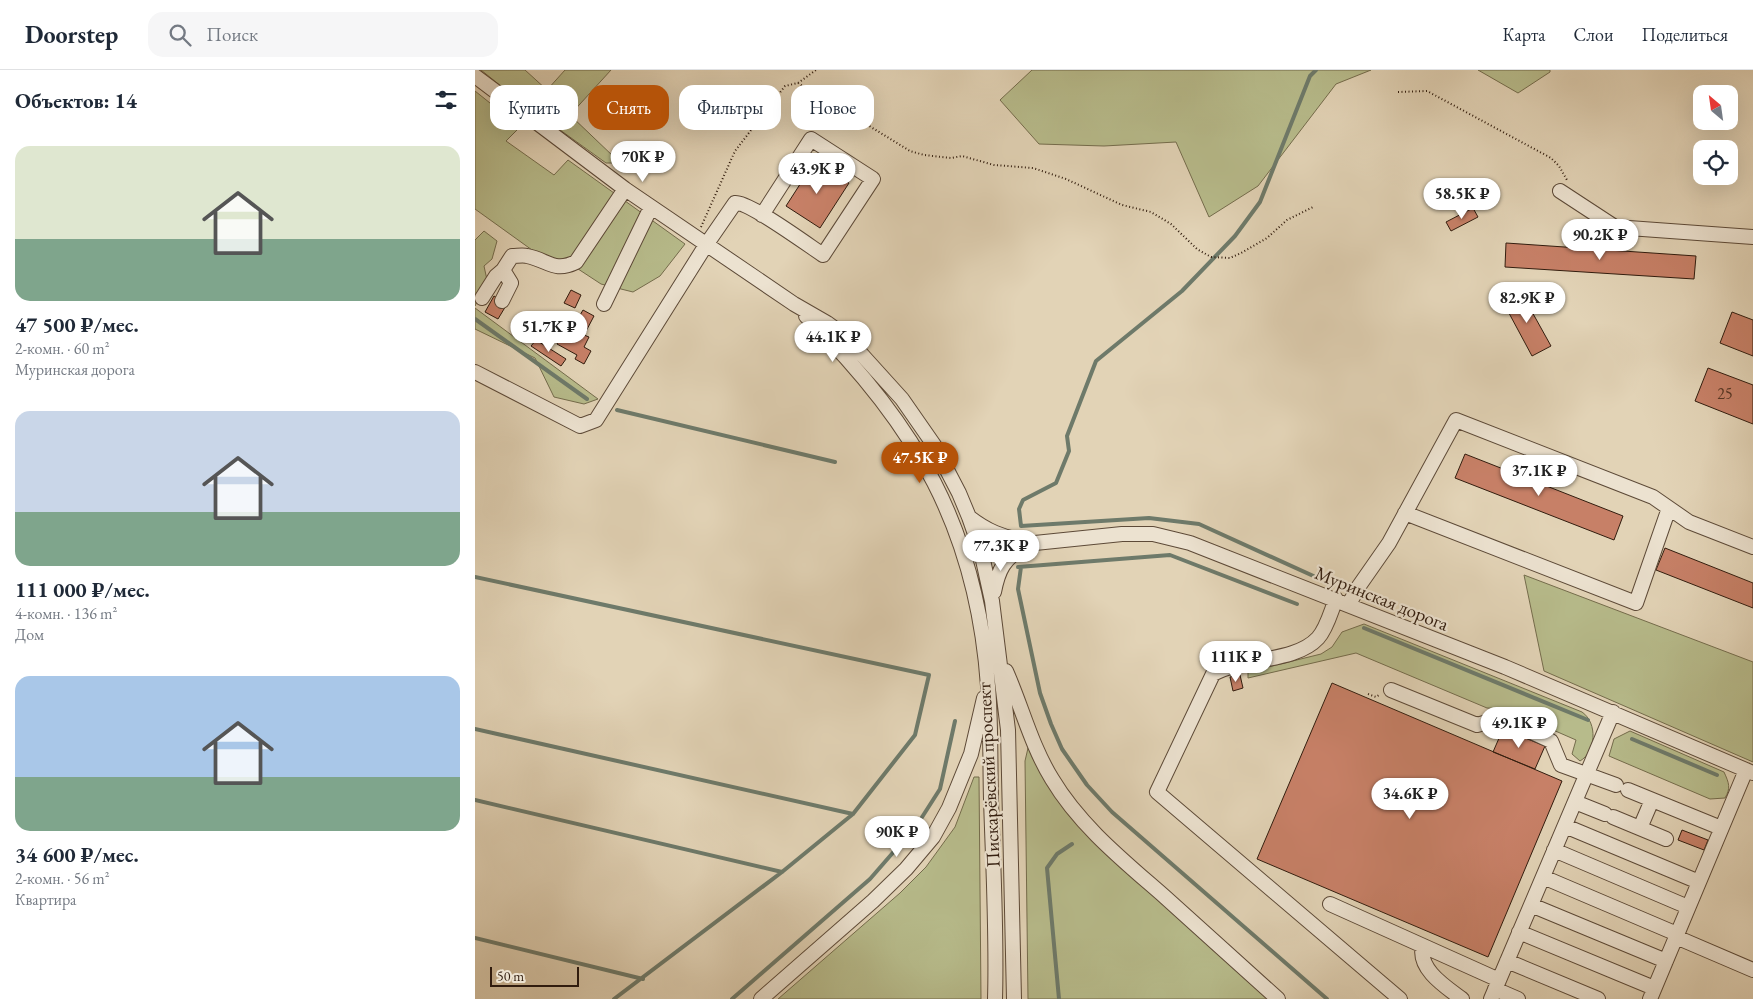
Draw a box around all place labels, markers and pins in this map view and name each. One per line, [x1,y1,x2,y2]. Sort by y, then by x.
pin: 70K ₽ [608,140,678,183]
pin: 43.9K ₽ [771,152,863,195]
pin: 58.5K ₽ [1416,178,1508,220]
pin: 90.2K ₽ [1554,218,1646,261]
pin: 82.9K ₽ [1481,282,1573,324]
pin: 51.7K ₽ [503,310,595,353]
pin: 44.1K ₽ [787,320,879,363]
pin: 47.5K ₽ [874,442,966,484]
pin: 37.1K ₽ [1493,454,1585,497]
pin: 77.3K ₽ [955,530,1047,572]
pin: 111K ₽ [1195,640,1277,683]
pin: 49.1K ₽ [1473,706,1565,749]
pin: 34.6K ₽ [1364,778,1456,820]
pin: 90K ₽ [862,816,932,858]

